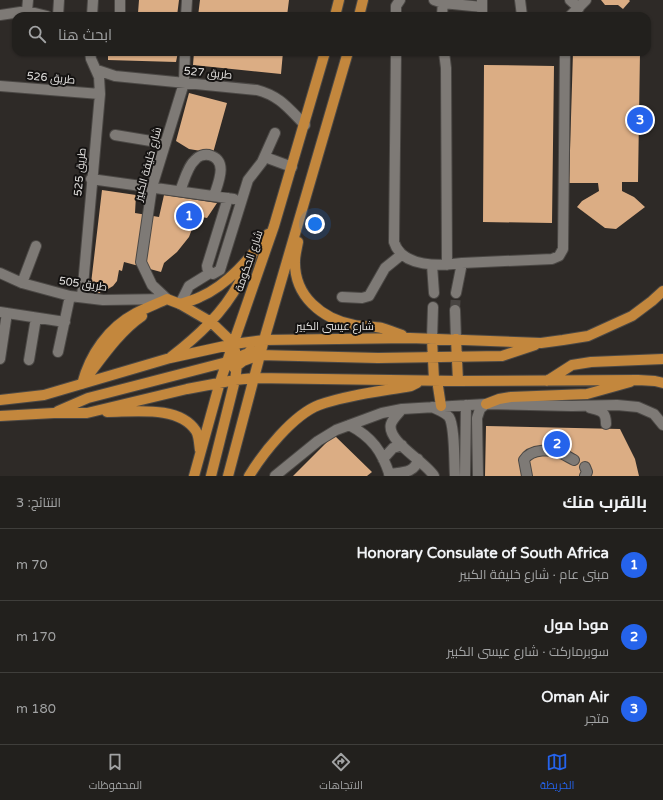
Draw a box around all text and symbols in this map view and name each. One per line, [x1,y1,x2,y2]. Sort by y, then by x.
search box [12,12,651,56]
icon: search [26,23,48,45]
text: ابحث هنا [58,26,112,44]
street label: طريق 527 [183,64,233,82]
street label: طريق 526 [26,69,76,87]
pin: 3 [627,105,653,135]
street label: شارع خليفة الكبير [132,126,165,204]
street label: طريق 525 [71,147,89,197]
pin: 1 [176,201,202,231]
your location [305,214,325,234]
street label: شارع الحكومة [232,229,266,294]
street label: طريق 505 [58,274,108,294]
street label: شارع عيسى الكبير [295,320,374,334]
pin: 2 [544,429,570,459]
text: بالقرب منك [562,492,647,513]
text: النتائج: 3 [16,495,61,511]
text: Honorary Consulate of South Africa [356,544,609,562]
text: 70 m [16,557,48,573]
text: 1 [630,557,638,573]
text: مبنى عام · شارع خليفة الكبير [459,567,609,583]
text: مودا مول [544,616,609,634]
text: 170 m [16,629,56,645]
text: 2 [630,629,638,645]
text: سوبرماركت · شارع عيسى الكبير [447,644,609,660]
text: Oman Air [541,688,609,706]
text: 180 m [16,701,56,717]
text: 3 [630,701,638,717]
text: متجر [585,711,609,727]
tab: المحفوظات [89,751,142,795]
tab: الاتجاهات [319,751,363,795]
tab: الخريطة [540,751,574,795]

